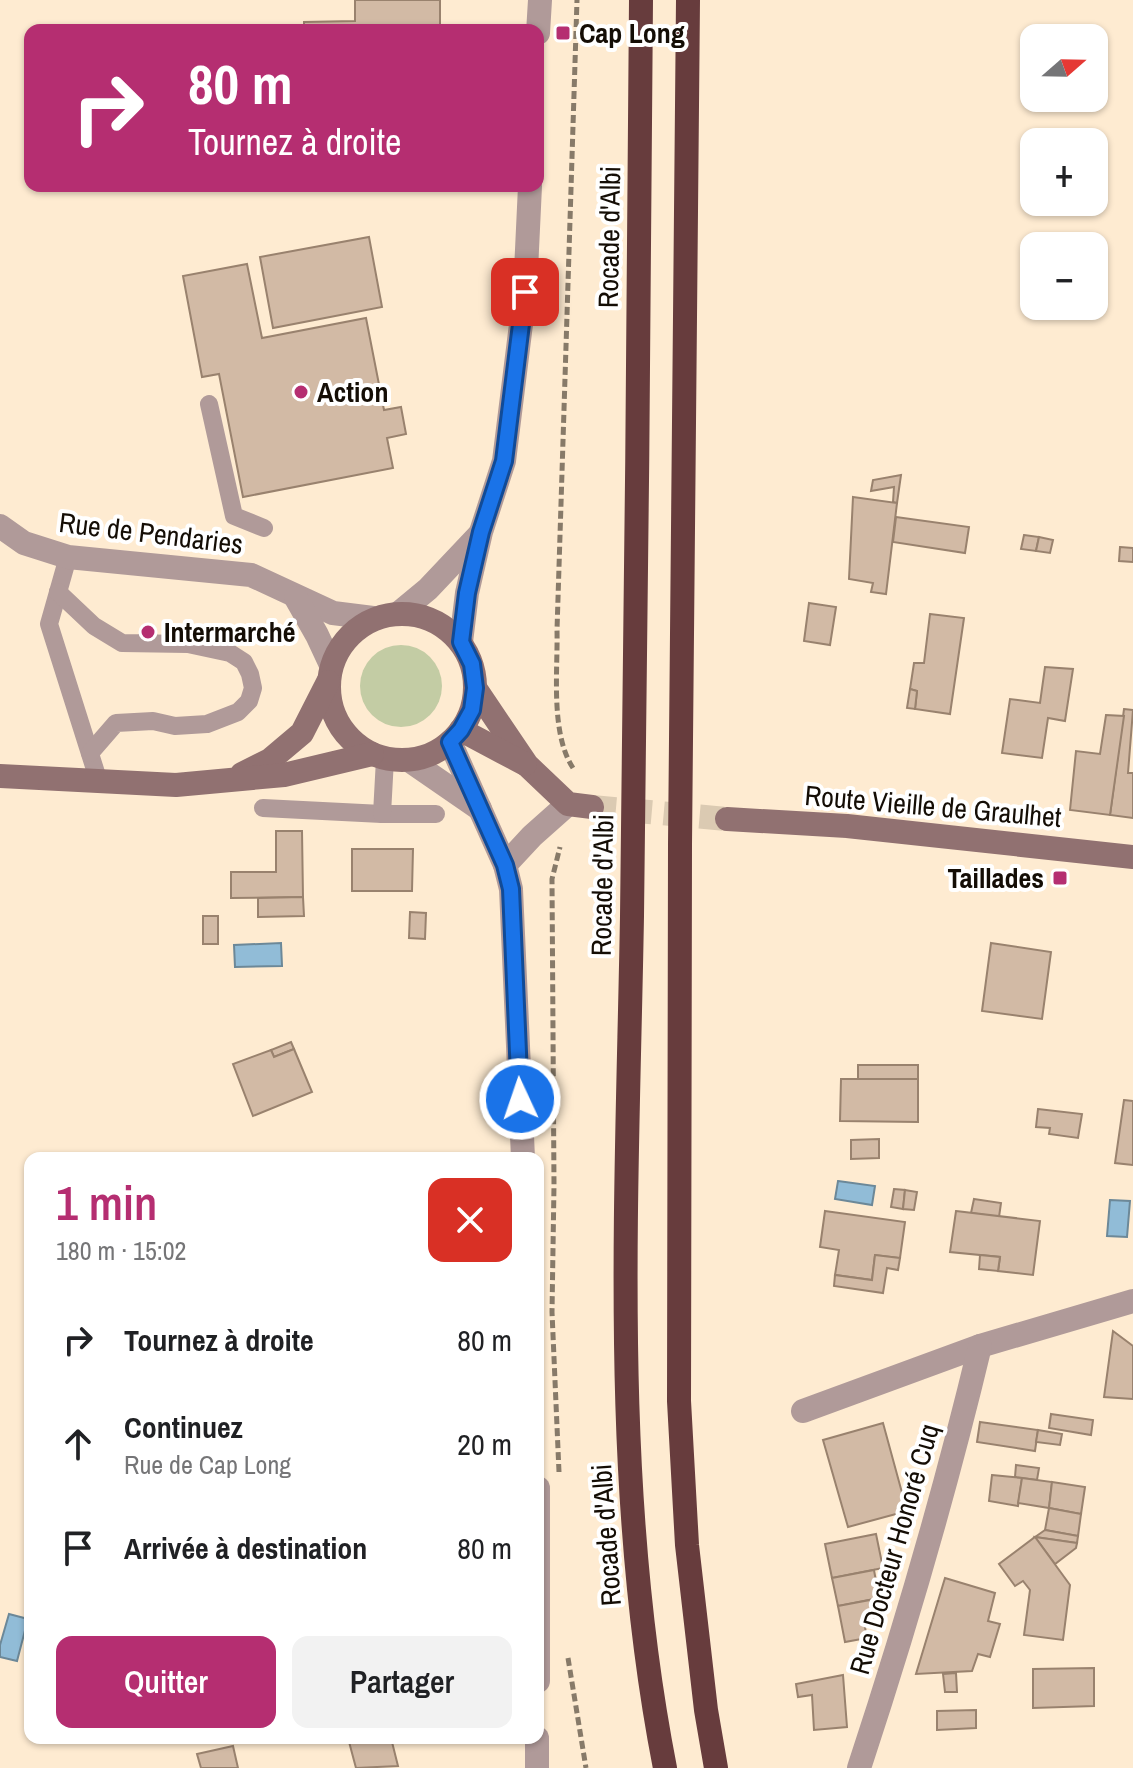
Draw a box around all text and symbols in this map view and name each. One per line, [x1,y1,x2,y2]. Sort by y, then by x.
place label: Cap Long [579,14,685,52]
marker: Cap Long [554,24,572,42]
north arrow [1020,24,1108,112]
map controls [1020,24,1108,320]
text: 80 m [188,46,293,121]
icon: right [56,56,160,160]
text: Tournez à droite [188,118,401,166]
button: + [1020,128,1108,216]
street label: Rocade d'Albi [589,166,629,308]
button: − [1020,232,1108,320]
pin [491,258,559,326]
icon: arrive [503,270,547,314]
place label: Action [317,373,388,411]
marker: Action [292,383,310,401]
street label: Rue de Pendaries [57,503,245,563]
place label: Intermarché [164,613,295,651]
marker: Intermarché [139,623,157,641]
street label: Route Vieille de Graulhet [803,776,1063,836]
street label: Rocade d'Albi [582,814,622,956]
place label: Taillades [947,859,1044,897]
marker: Taillades [1051,869,1069,887]
position arrow [478,1057,562,1141]
text: 1 min [56,1170,157,1235]
button: close [428,1178,512,1262]
text: 180 m · 15:02 [56,1233,186,1268]
icon: right [56,1318,100,1362]
text: Tournez à droite [124,1320,314,1360]
text: 80 m [457,1320,512,1360]
text: Continuez [124,1407,243,1447]
street label: Rue Docteur Honoré Cuq [840,1419,948,1679]
icon: ahead [56,1422,100,1466]
text: 20 m [457,1424,512,1464]
text: Rue de Cap Long [124,1447,291,1482]
street label: Rocade d'Albi [582,1463,630,1607]
icon: arrive [56,1526,100,1570]
text: Arrivée à destination [124,1528,367,1568]
text: 80 m [457,1528,512,1568]
button: Quitter [56,1636,276,1728]
button: Partager [292,1636,512,1728]

